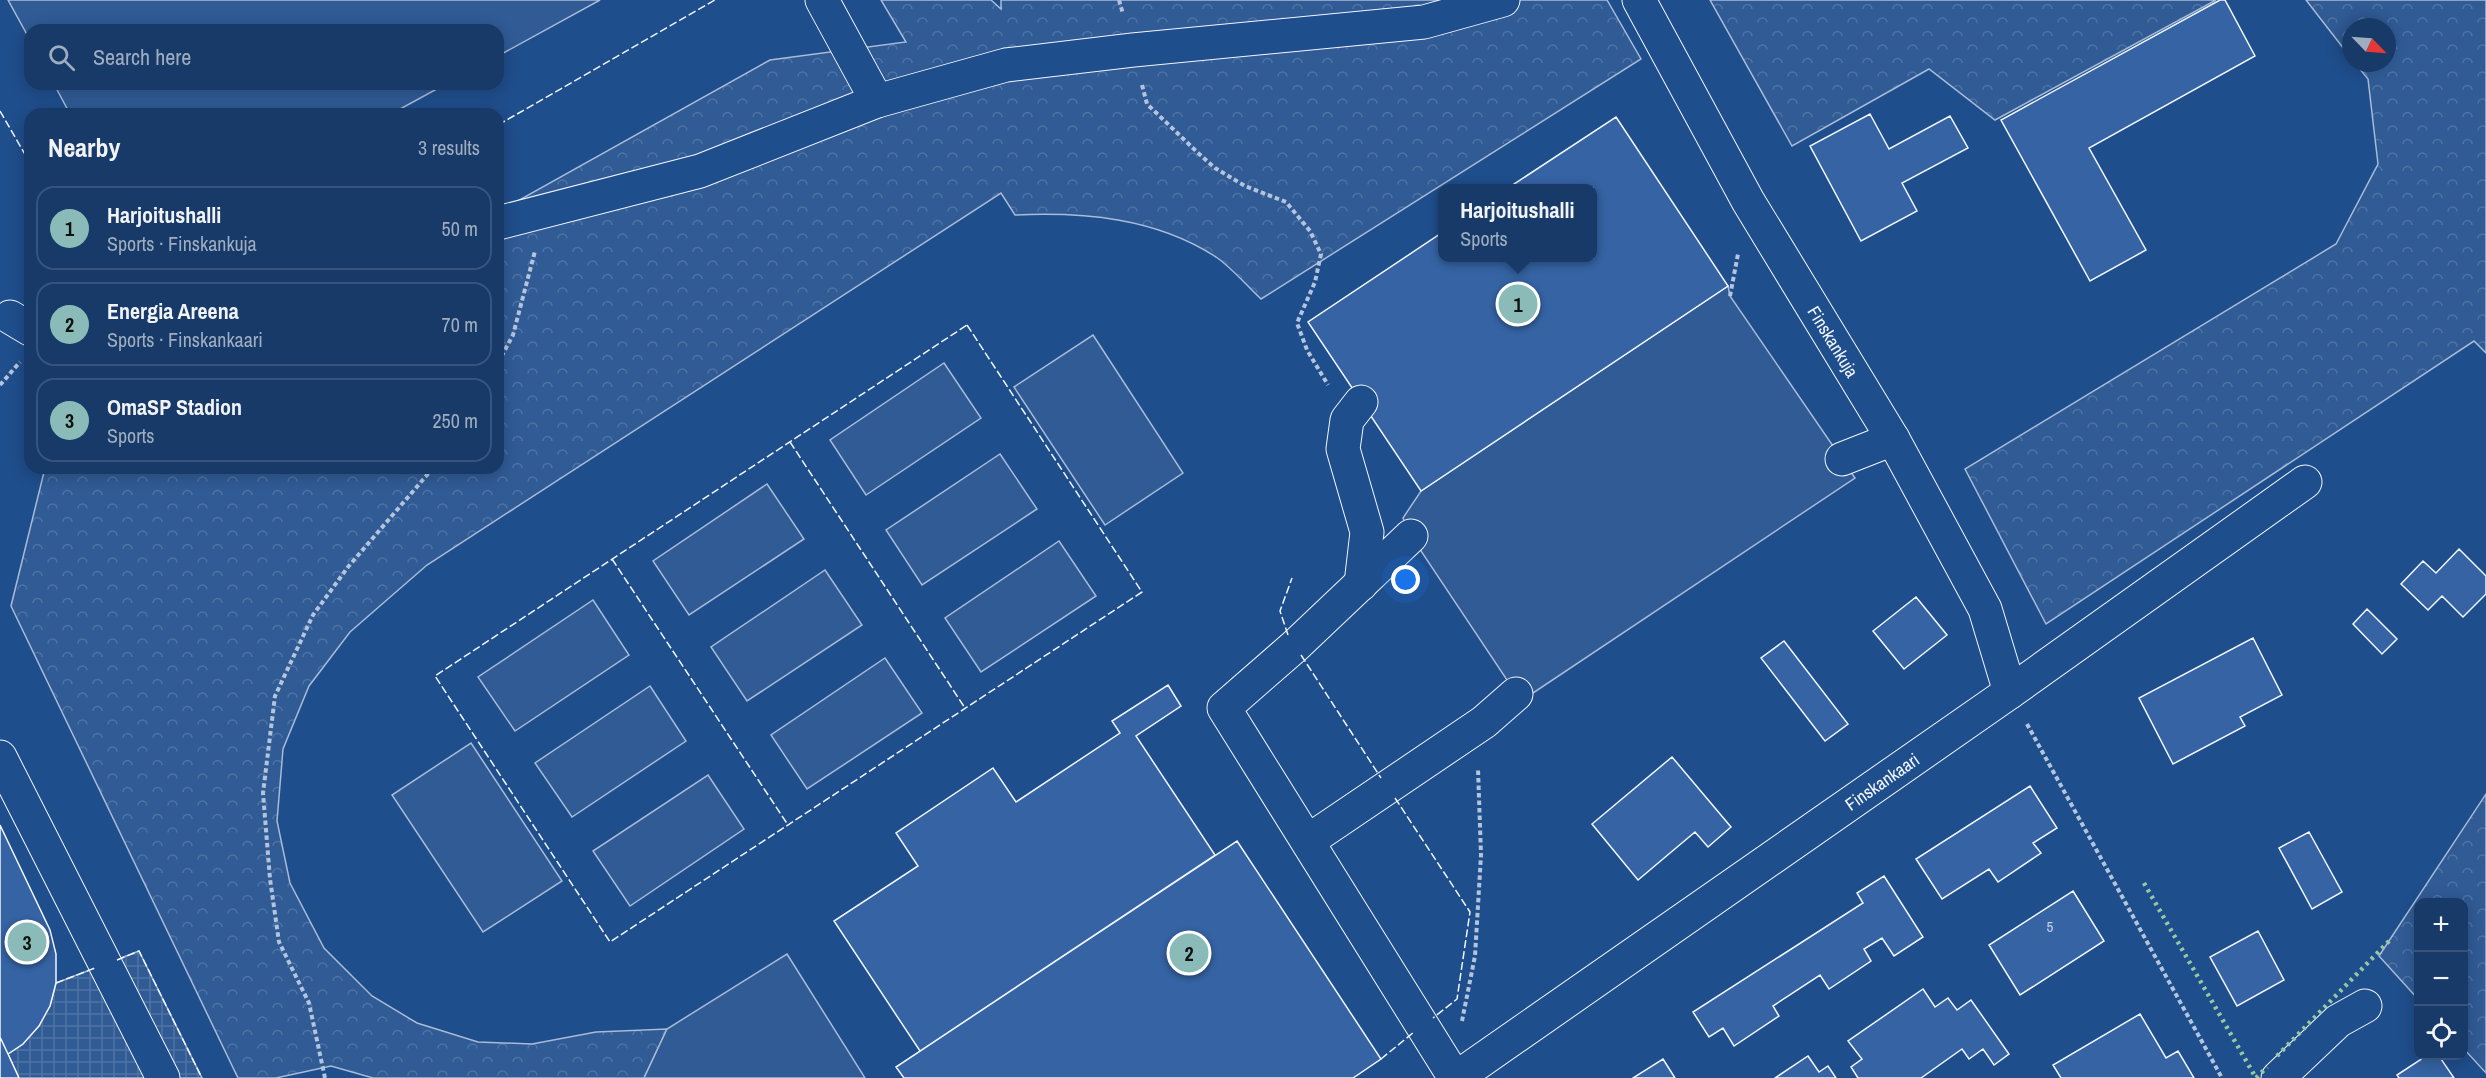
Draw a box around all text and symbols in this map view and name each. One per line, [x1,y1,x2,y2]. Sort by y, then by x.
north arrow [2342,18,2396,72]
search box [24,24,504,90]
icon: search [45,41,78,74]
text: Search here [93,42,191,72]
text: Nearby [48,130,120,165]
text: 3 results [418,134,480,161]
popup [1438,184,1597,262]
text: Harjoitushalli [1460,195,1575,225]
text: Harjoitushalli [107,200,221,230]
text: 1 [65,215,74,242]
text: 50 m [442,215,478,242]
text: Sports [1460,225,1508,252]
text: Sports · Finskankuja [107,230,257,257]
pin: 1 [1498,282,1538,326]
text: Energia Areena [107,296,239,326]
street label: Finskankuja [1802,301,1865,382]
text: 2 [65,311,74,338]
text: 70 m [442,311,478,338]
text: Sports · Finskankaari [107,326,263,353]
text: OmaSP Stadion [107,392,242,422]
text: 3 [65,407,74,434]
text: 250 m [432,407,478,434]
text: Sports [107,422,154,449]
your location [1391,565,1420,594]
street label: Finskankaari [1840,747,1924,816]
map controls [2414,898,2468,1060]
button: + [2414,898,2468,952]
house number: 5 [2047,916,2054,937]
pin: 3 [8,920,46,964]
pin: 2 [1170,930,1208,976]
button: − [2414,952,2468,1006]
button: locate [2414,1006,2468,1060]

